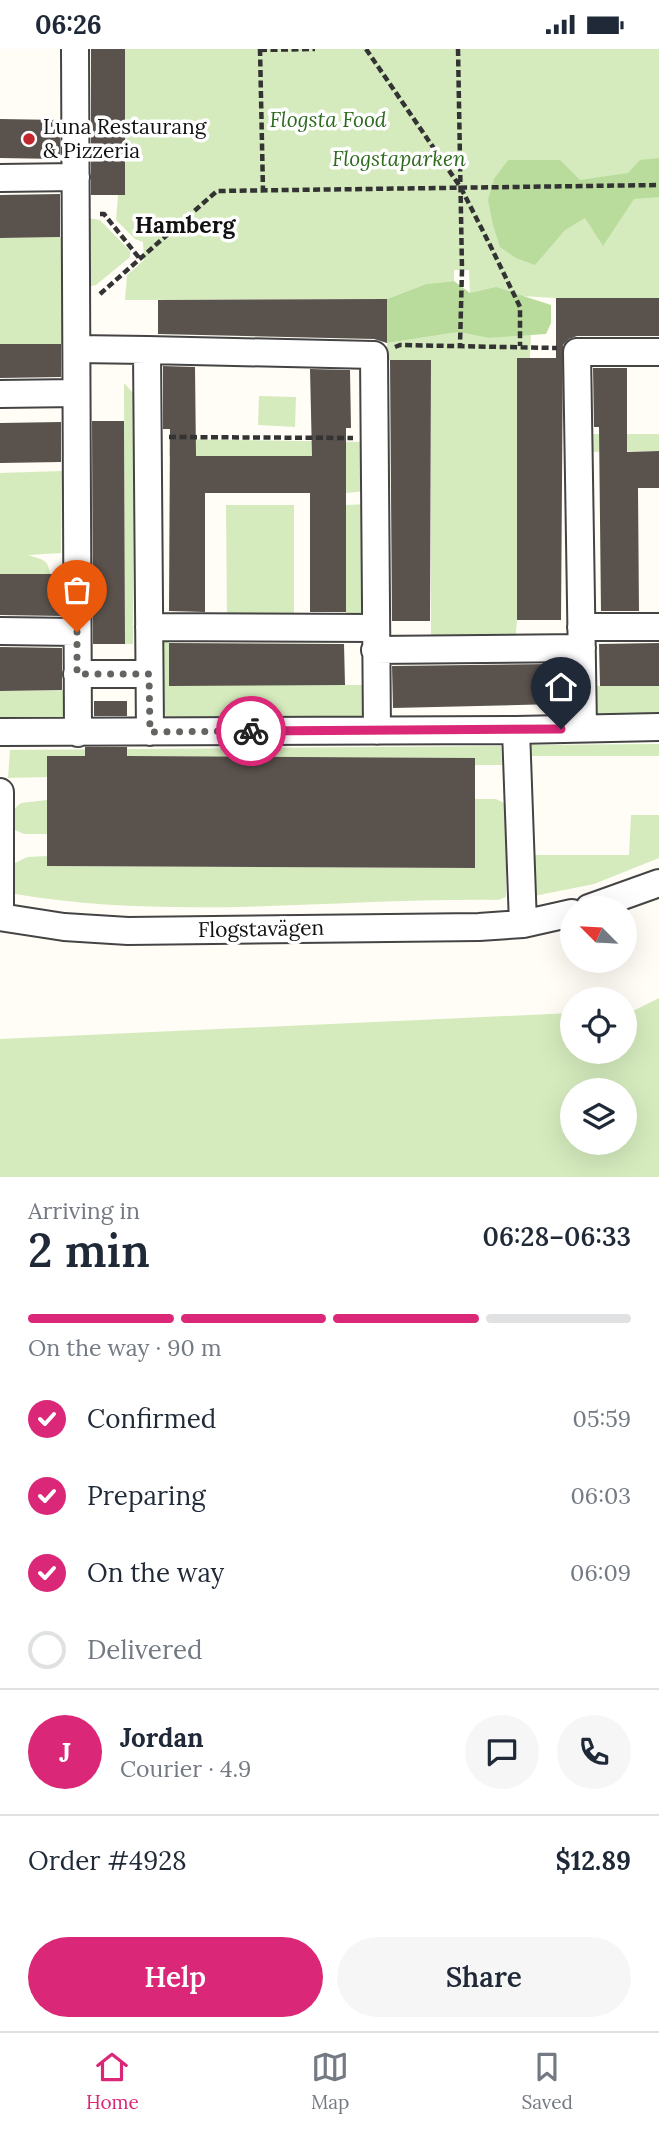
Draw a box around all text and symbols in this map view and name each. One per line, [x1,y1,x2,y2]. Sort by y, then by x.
text: 06:26 [35,8,102,41]
park label: Flogsta Food [269,106,387,133]
place label: Luna Restaurang & Pizzeria [43,113,207,164]
marker: Luna Restaurang & Pizzeria [21,131,37,147]
park label: Flogstaparken [332,145,466,172]
district label: Hamberg [135,210,237,239]
pin [47,560,107,632]
icon: bag [58,571,96,609]
pin [531,657,591,729]
icon: home [542,668,580,706]
courier [216,696,286,766]
icon: bike [232,712,270,750]
north arrow [560,896,637,973]
map controls [560,896,637,1155]
street label: Flogstavägen [198,914,325,943]
button: locate [560,987,637,1064]
button: layers [560,1078,637,1155]
text: Arriving in [28,1196,140,1225]
text: 06:28–06:33 [483,1220,631,1253]
text: 2 min [28,1221,150,1280]
text: On the way · 90 m [28,1333,221,1362]
icon: check [28,1400,66,1438]
text: Confirmed [87,1402,216,1435]
text: 05:59 [573,1404,631,1433]
icon: check [28,1477,66,1515]
text: Preparing [87,1479,206,1512]
text: 06:03 [571,1481,631,1510]
icon: check [28,1554,66,1592]
text: On the way [87,1556,224,1589]
text: 06:09 [570,1558,631,1587]
text: Delivered [87,1633,203,1666]
button: chat [465,1715,539,1789]
button: phone [557,1715,631,1789]
text: Jordan [120,1721,204,1754]
text: J [59,1736,71,1769]
text: Courier · 4.9 [120,1754,251,1783]
text: Order #4928 [28,1844,187,1877]
text: $12.89 [555,1844,631,1877]
button: Help [28,1937,323,2017]
button: Share [337,1937,631,2017]
tab: Home [86,2048,139,2114]
tab: Map [311,2048,349,2114]
tab: Saved [522,2048,573,2114]

